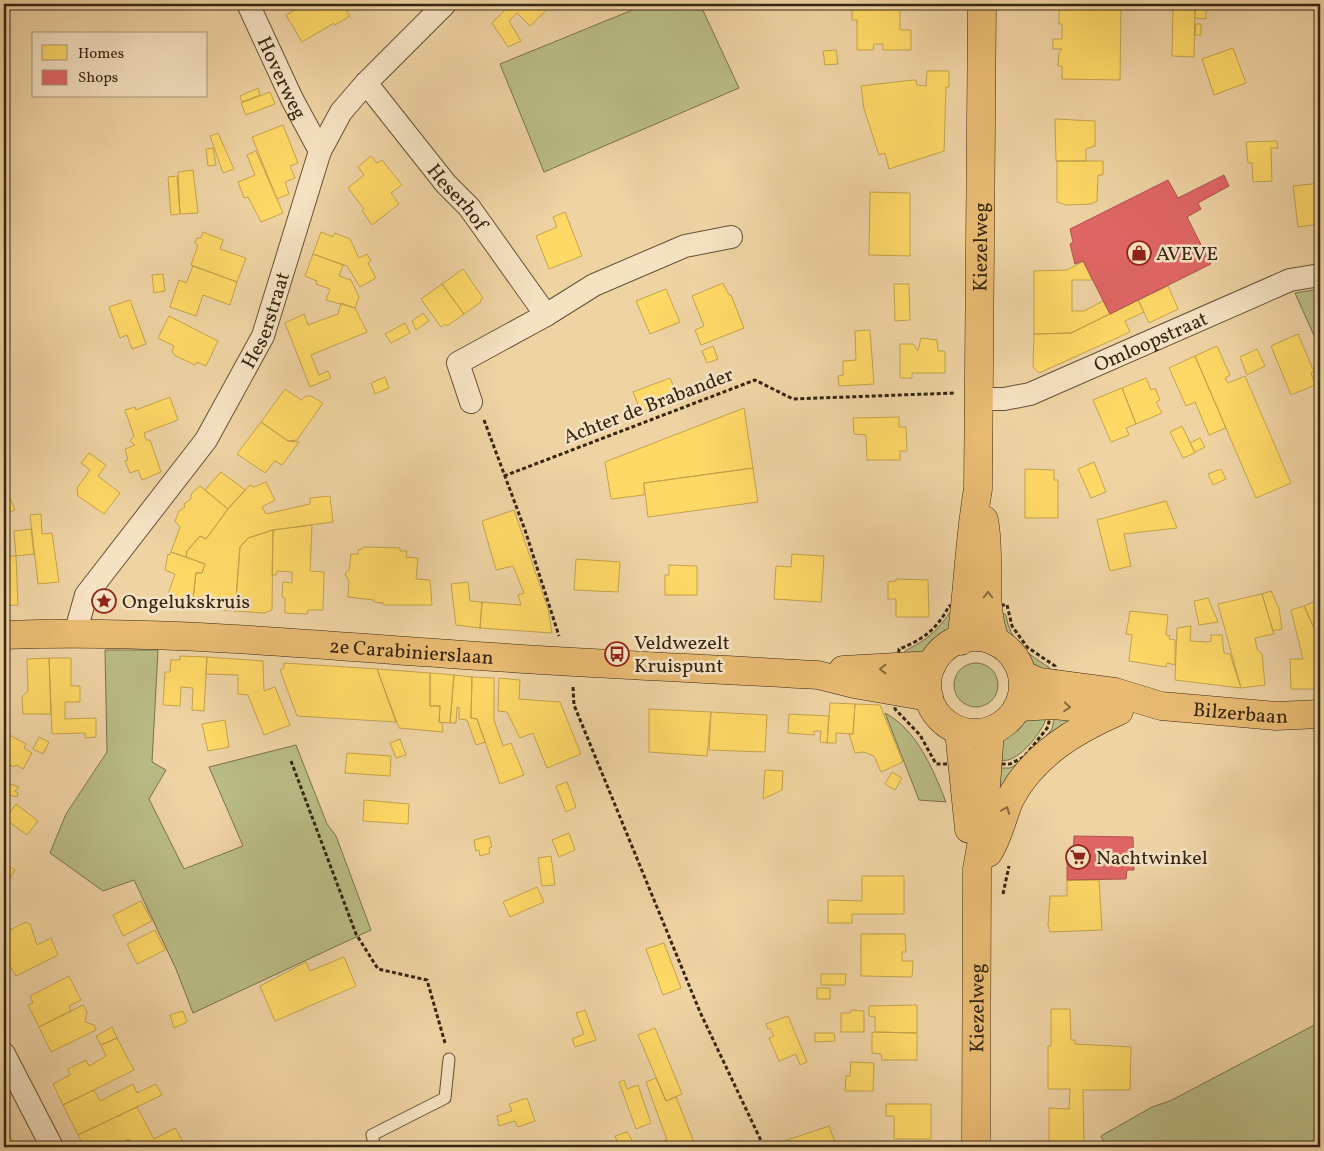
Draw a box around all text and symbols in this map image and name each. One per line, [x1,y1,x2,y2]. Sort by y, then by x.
legend [32,32,208,98]
street label: Hoverweg [249,32,312,125]
text: Homes [78,44,124,65]
text: Shops [78,68,118,89]
street label: Heserhof [419,158,494,238]
street label: Kiezelweg [968,202,996,292]
shop icon: AVEVE [1126,240,1152,266]
place label: AVEVE [1156,241,1218,269]
street label: Heserstraat [236,269,298,374]
street label: Omloopstraat [1090,306,1213,380]
street label: Achter de Brabander [560,361,738,452]
place icon: Ongelukskruis [91,588,117,614]
place label: Ongelukskruis [122,589,250,617]
one-way arrow [983,590,993,598]
place label: Veldwezelt Kruispunt [634,630,730,681]
street label: 2e Carabinierslaan [328,633,495,673]
bus stop icon: Veldwezelt Kruispunt [604,641,630,667]
one-way arrow [879,664,886,674]
street label: Bilzerbaan [1192,697,1289,732]
one-way arrow [1063,701,1071,712]
one-way arrow [1000,806,1010,814]
supermarket icon: Nachtwinkel [1065,844,1091,870]
place label: Nachtwinkel [1096,845,1208,873]
street label: Kiezelweg [964,963,993,1053]

